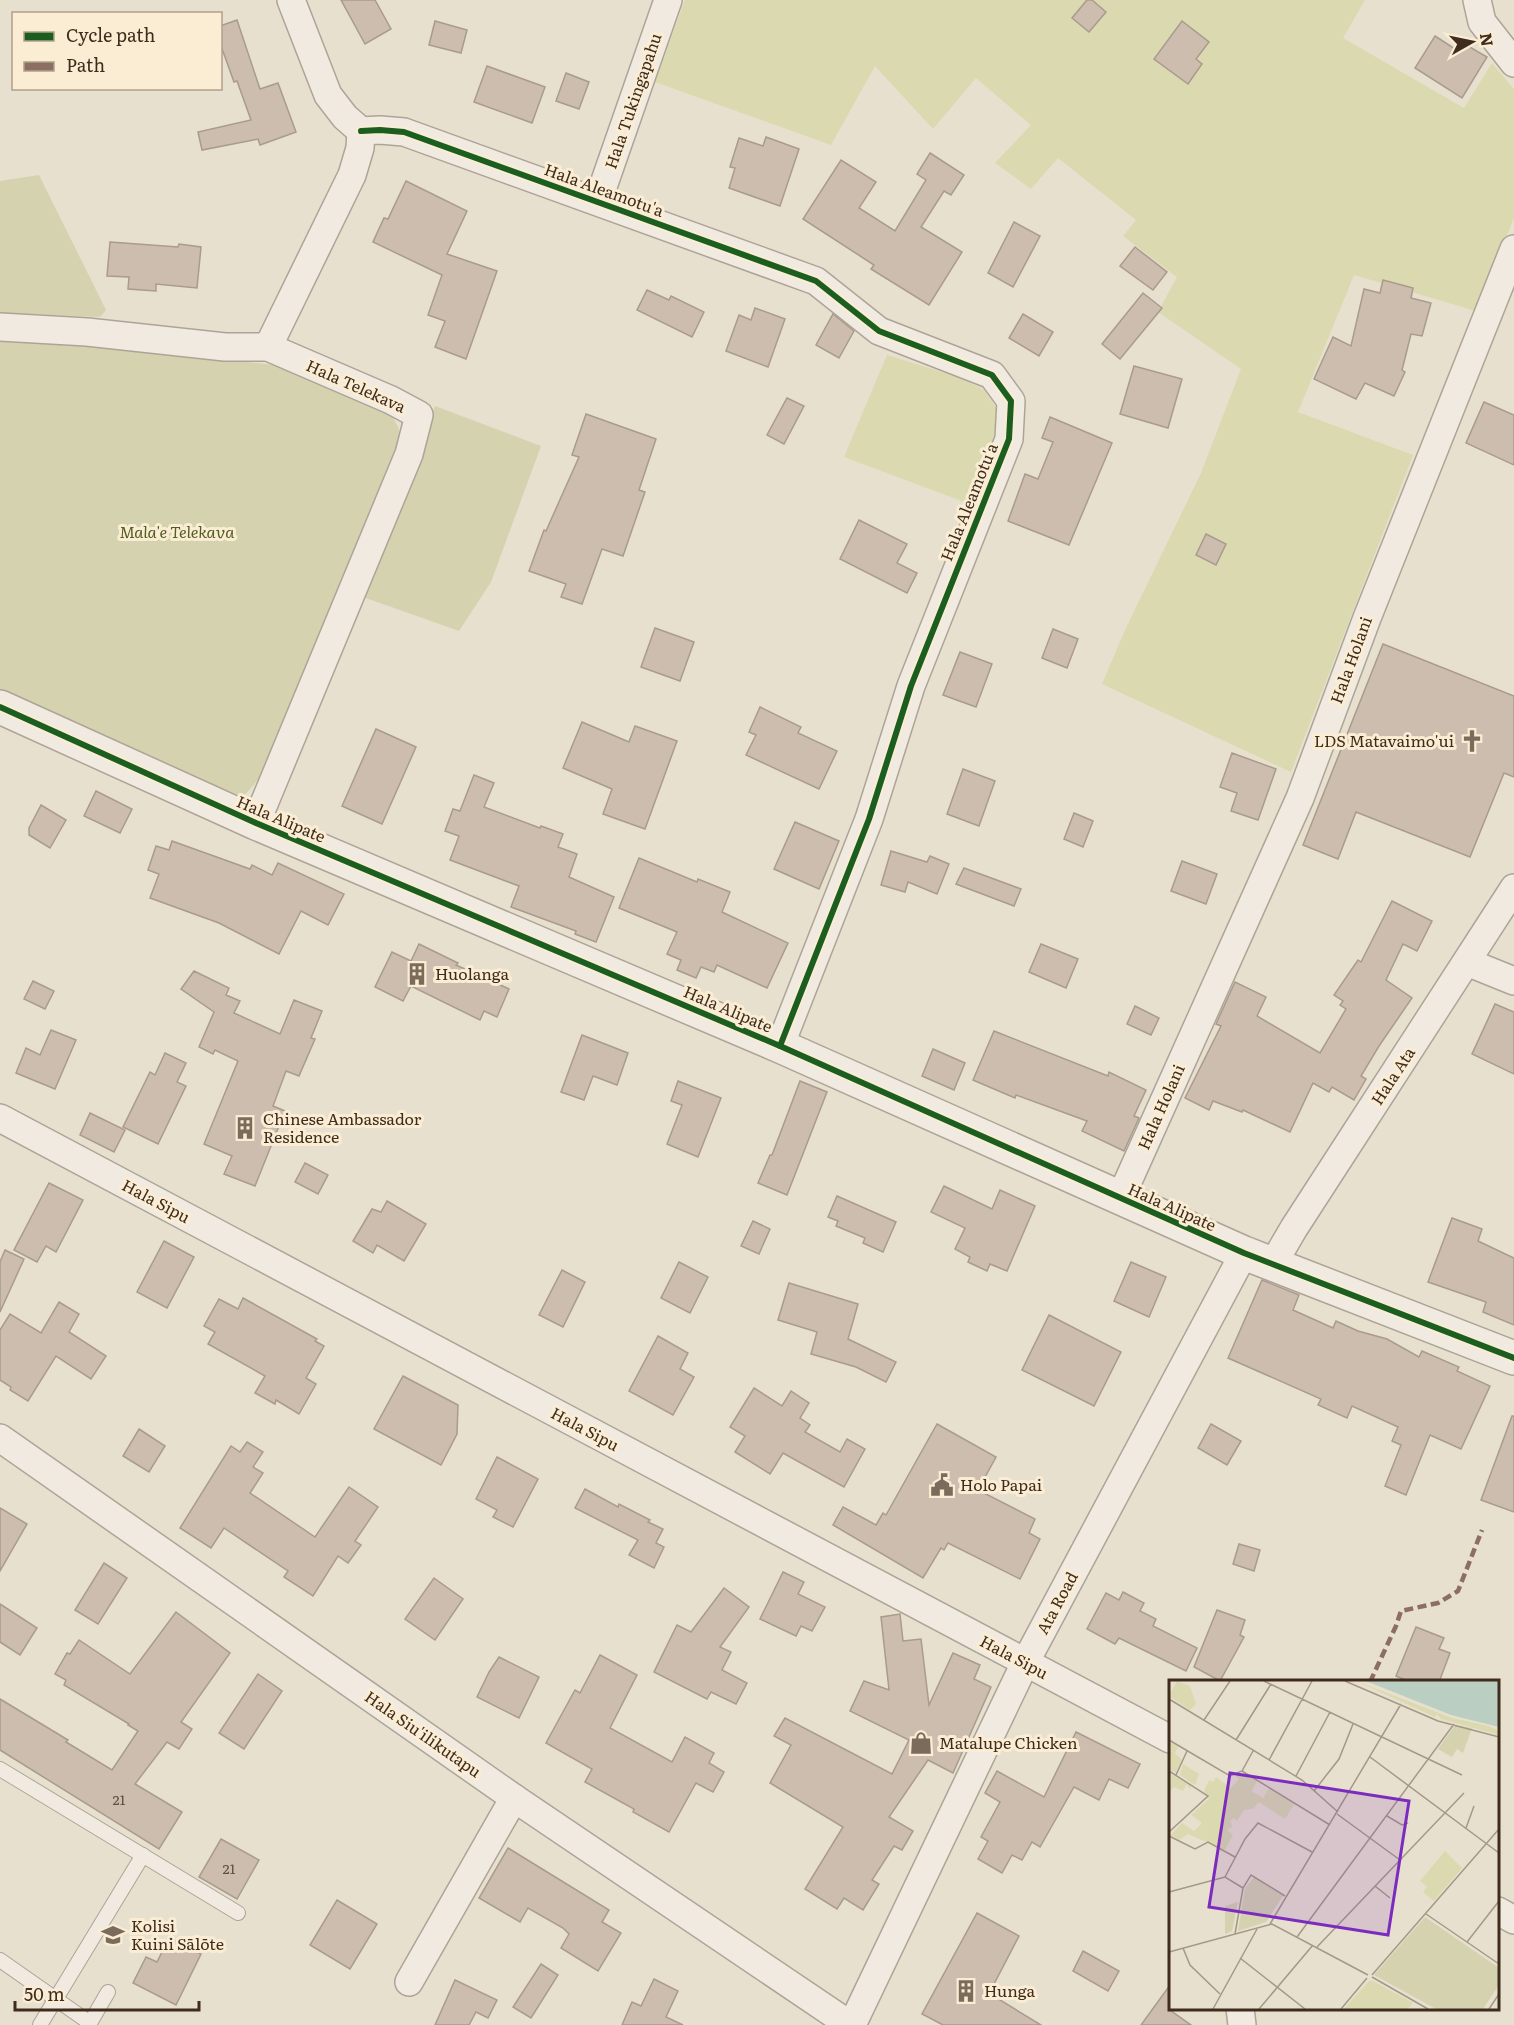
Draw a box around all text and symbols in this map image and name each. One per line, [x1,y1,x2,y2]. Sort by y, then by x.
legend [12,12,222,90]
north arrow [1442,12,1502,72]
text: Cycle path [66,21,155,48]
street label: Hala Tukingapahu [597,29,667,172]
text: N [1475,31,1501,48]
text: Path [66,51,105,78]
street label: Hala Aleamotu'a [541,156,668,222]
street label: Hala Telekava [303,352,410,418]
street label: Hala Aleamotu'a [933,439,1003,564]
park label: Mala'e Telekava [120,519,235,543]
street label: Hala Holani [1323,613,1377,707]
place label: LDS Matavaimo'ui [1314,728,1454,752]
church icon: LDS Matavaimo'ui [1459,728,1485,754]
street label: Hala Alipate [233,789,330,848]
building icon: Huolanga [404,961,430,987]
place label: Huolanga [435,961,510,985]
street label: Hala Alipate [680,979,777,1038]
street label: Hala Ata [1364,1041,1420,1109]
street label: Hala Holani [1131,1060,1190,1153]
place label: Chinese Ambassador Residence [263,1106,422,1148]
building icon: Chinese Ambassador Residence [232,1115,258,1141]
street label: Hala Sipu [118,1172,195,1228]
street label: Hala Alipate [1124,1176,1220,1236]
street label: Hala Sipu [547,1400,624,1456]
public building icon: Holo Papai [929,1472,955,1498]
place label: Holo Papai [960,1472,1042,1496]
street label: Ata Road [1030,1567,1083,1638]
street label: Hala Sipu [976,1628,1053,1684]
inset map [1169,1680,1499,2010]
street label: Hala Siu'ilikutapu [360,1684,487,1782]
shop icon: Matalupe Chicken [908,1730,934,1756]
place label: Matalupe Chicken [939,1730,1078,1754]
house number: 21 [113,1789,126,1809]
house number: 21 [223,1858,236,1878]
place label: Kolisi Kuini Sālōte [131,1913,224,1955]
school or university icon: Kolisi Kuini Sālōte [100,1922,126,1948]
scale bar [15,1974,200,2012]
building icon: Hunga [953,1978,979,2004]
place label: Hunga [984,1978,1036,2002]
text: 50 m [24,1980,65,2007]

